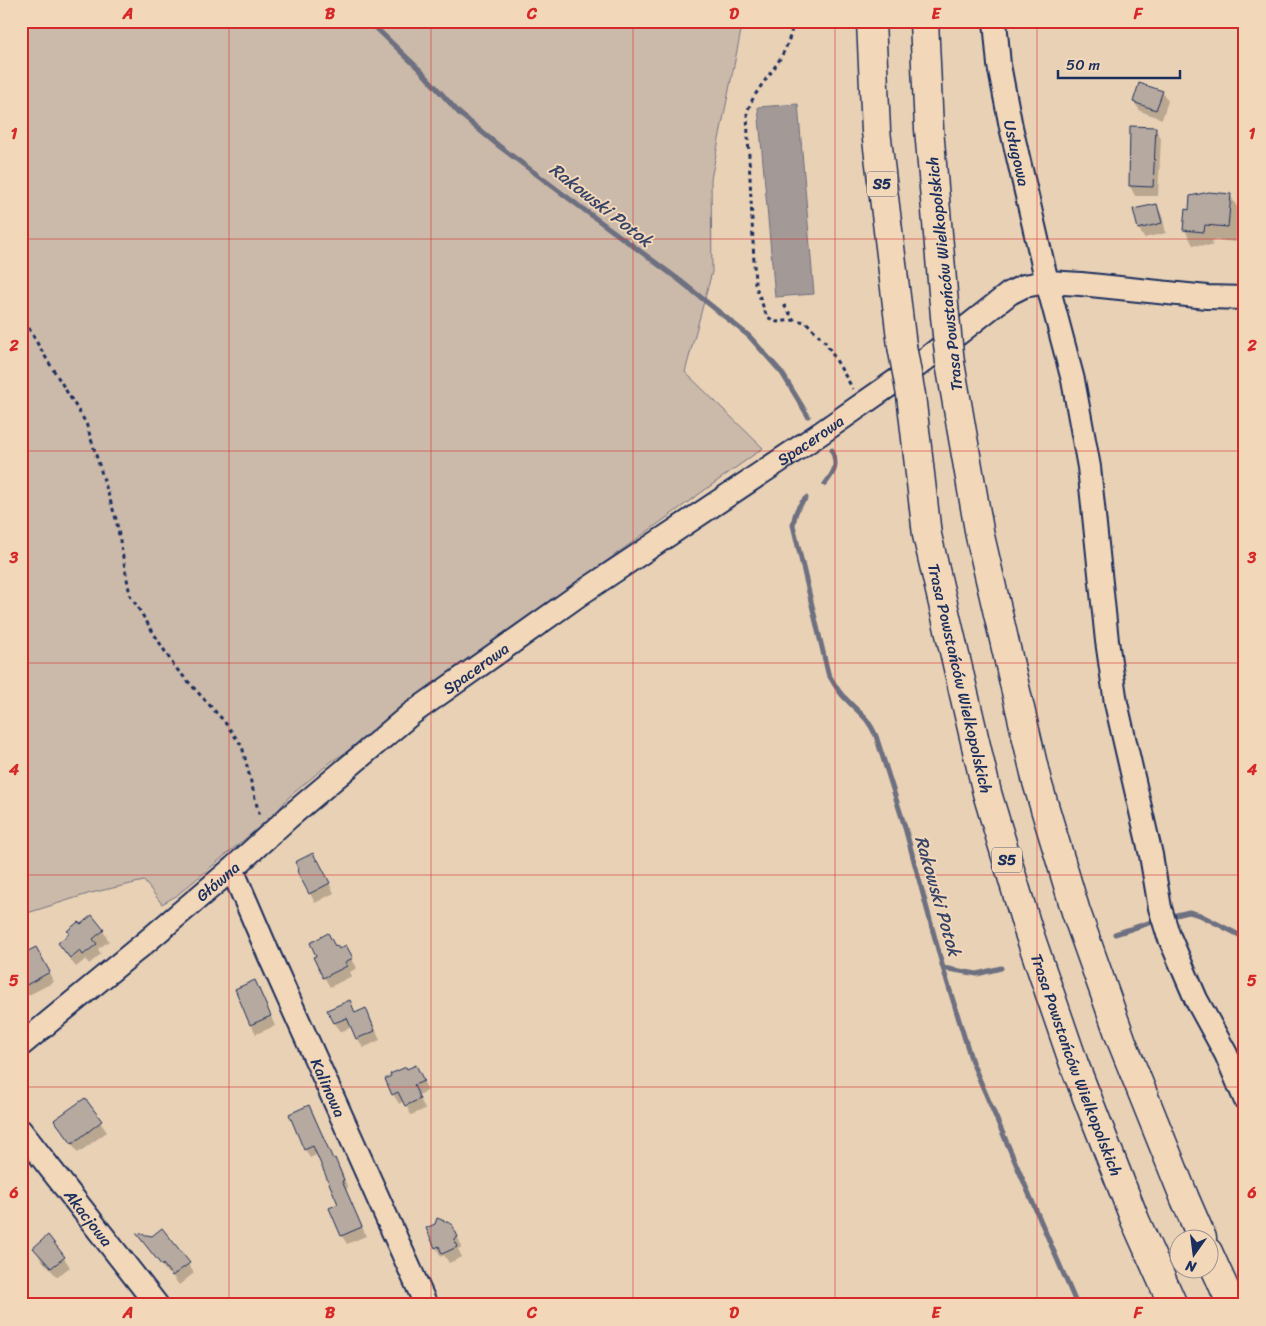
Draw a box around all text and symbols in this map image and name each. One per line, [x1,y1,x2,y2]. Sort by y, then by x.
text: A [122,0,133,28]
text: B [325,0,336,28]
text: C [526,0,538,28]
text: D [729,0,739,28]
text: E [932,0,942,28]
text: F [1133,0,1144,28]
scale bar [1058,48,1181,80]
text: 50 m [1066,52,1101,78]
street label: Usługowa [995,118,1038,189]
text: 1 [11,119,18,148]
text: 1 [1249,119,1256,148]
water label: Rakowski Potok [542,154,661,257]
street label: Trasa Powstańców Wielkopolskich [918,155,971,392]
road number: S5 [867,172,897,196]
text: 2 [8,331,19,360]
text: 2 [1246,331,1257,360]
street label: Spacerowa [771,407,850,474]
text: 3 [9,543,19,572]
text: 3 [1247,543,1257,572]
street label: Trasa Powstańców Wielkopolskich [919,560,1001,796]
street label: Spacerowa [437,635,516,702]
text: 4 [8,755,19,784]
text: 4 [1246,755,1257,784]
water label: Rakowski Potok [905,832,971,962]
road number: S5 [992,848,1022,872]
street label: Główna [189,854,247,909]
street label: Trasa Powstańców Wielkopolskich [1022,950,1130,1181]
text: 5 [9,966,19,995]
text: 5 [1247,966,1257,995]
street label: Kalinowa [302,1053,354,1122]
text: 6 [8,1178,19,1207]
text: 6 [1246,1178,1257,1207]
street label: Akacjowa [56,1182,120,1253]
north arrow [1168,1228,1218,1278]
text: N [1183,1253,1200,1280]
text: A [122,1298,133,1326]
text: B [325,1298,336,1326]
text: C [526,1298,538,1326]
text: D [729,1298,739,1326]
text: E [932,1298,942,1326]
text: F [1133,1298,1144,1326]

